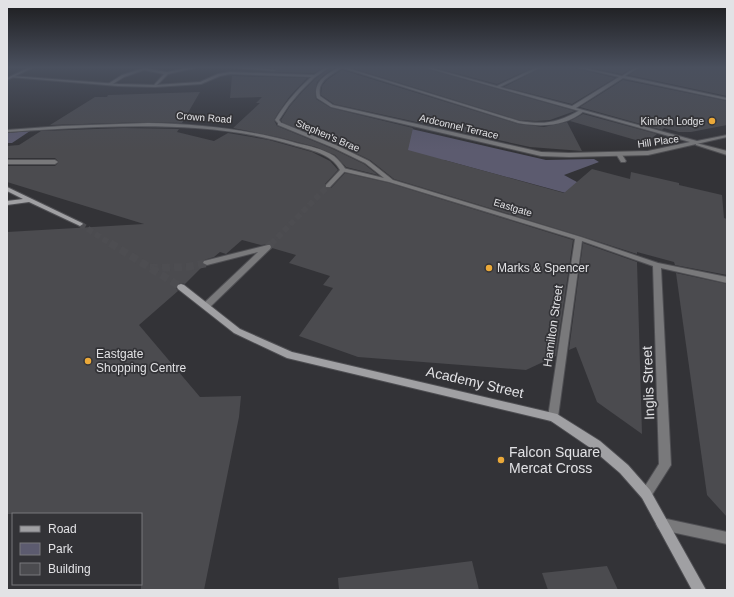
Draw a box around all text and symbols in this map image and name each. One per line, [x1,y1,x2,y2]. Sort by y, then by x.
street label: Crown Road [176,110,232,125]
street label: Ardconnel Terrace [418,112,500,141]
place label: Kinloch Lodge [641,116,704,127]
marker: Kinloch Lodge [707,116,717,126]
street label: Stephen's Brae [294,117,362,154]
street label: Hill Place [637,133,680,150]
street label: Eastgate [492,196,534,219]
place label: Marks & Spencer [497,261,589,275]
marker: Marks & Spencer [484,263,494,273]
street label: Hamilton Street [540,283,566,368]
street label: Inglis Street [639,346,657,420]
place label: Eastgate Shopping Centre [96,347,186,375]
marker: Eastgate Shopping Centre [83,356,93,366]
street label: Academy Street [425,363,525,401]
place label: Falcon Square Mercat Cross [509,444,600,476]
marker: Falcon Square Mercat Cross [496,455,506,465]
legend [12,513,142,585]
text: Road [48,522,77,536]
text: Park [48,542,74,556]
text: Building [48,562,91,576]

